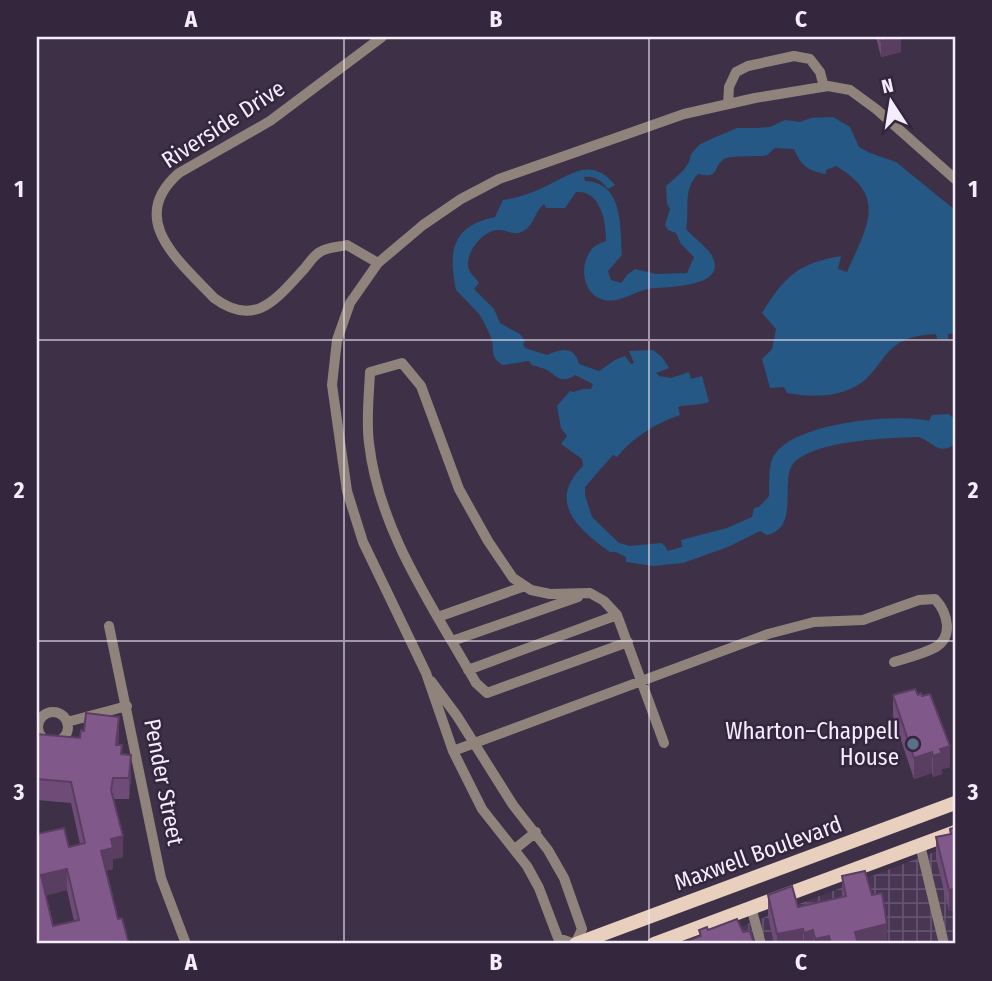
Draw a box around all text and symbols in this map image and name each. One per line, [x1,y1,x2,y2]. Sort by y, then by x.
text: A [184,5,198,33]
text: B [490,5,503,33]
text: C [795,5,807,33]
north arrow [856,66,926,136]
text: N [880,73,896,98]
street label: Riverside Drive [156,74,290,174]
text: 1 [14,175,24,203]
text: 1 [968,175,978,203]
text: 2 [13,476,25,504]
text: 2 [967,476,979,504]
street label: Pender Street [138,716,190,848]
place label: Wharton–Chappell House [725,717,899,771]
marker: Wharton–Chappell House [905,736,921,752]
text: 3 [13,778,25,806]
text: 3 [967,778,979,806]
street label: Maxwell Boulevard [670,810,846,896]
text: A [184,948,198,976]
text: B [490,948,503,976]
text: C [795,948,807,976]

